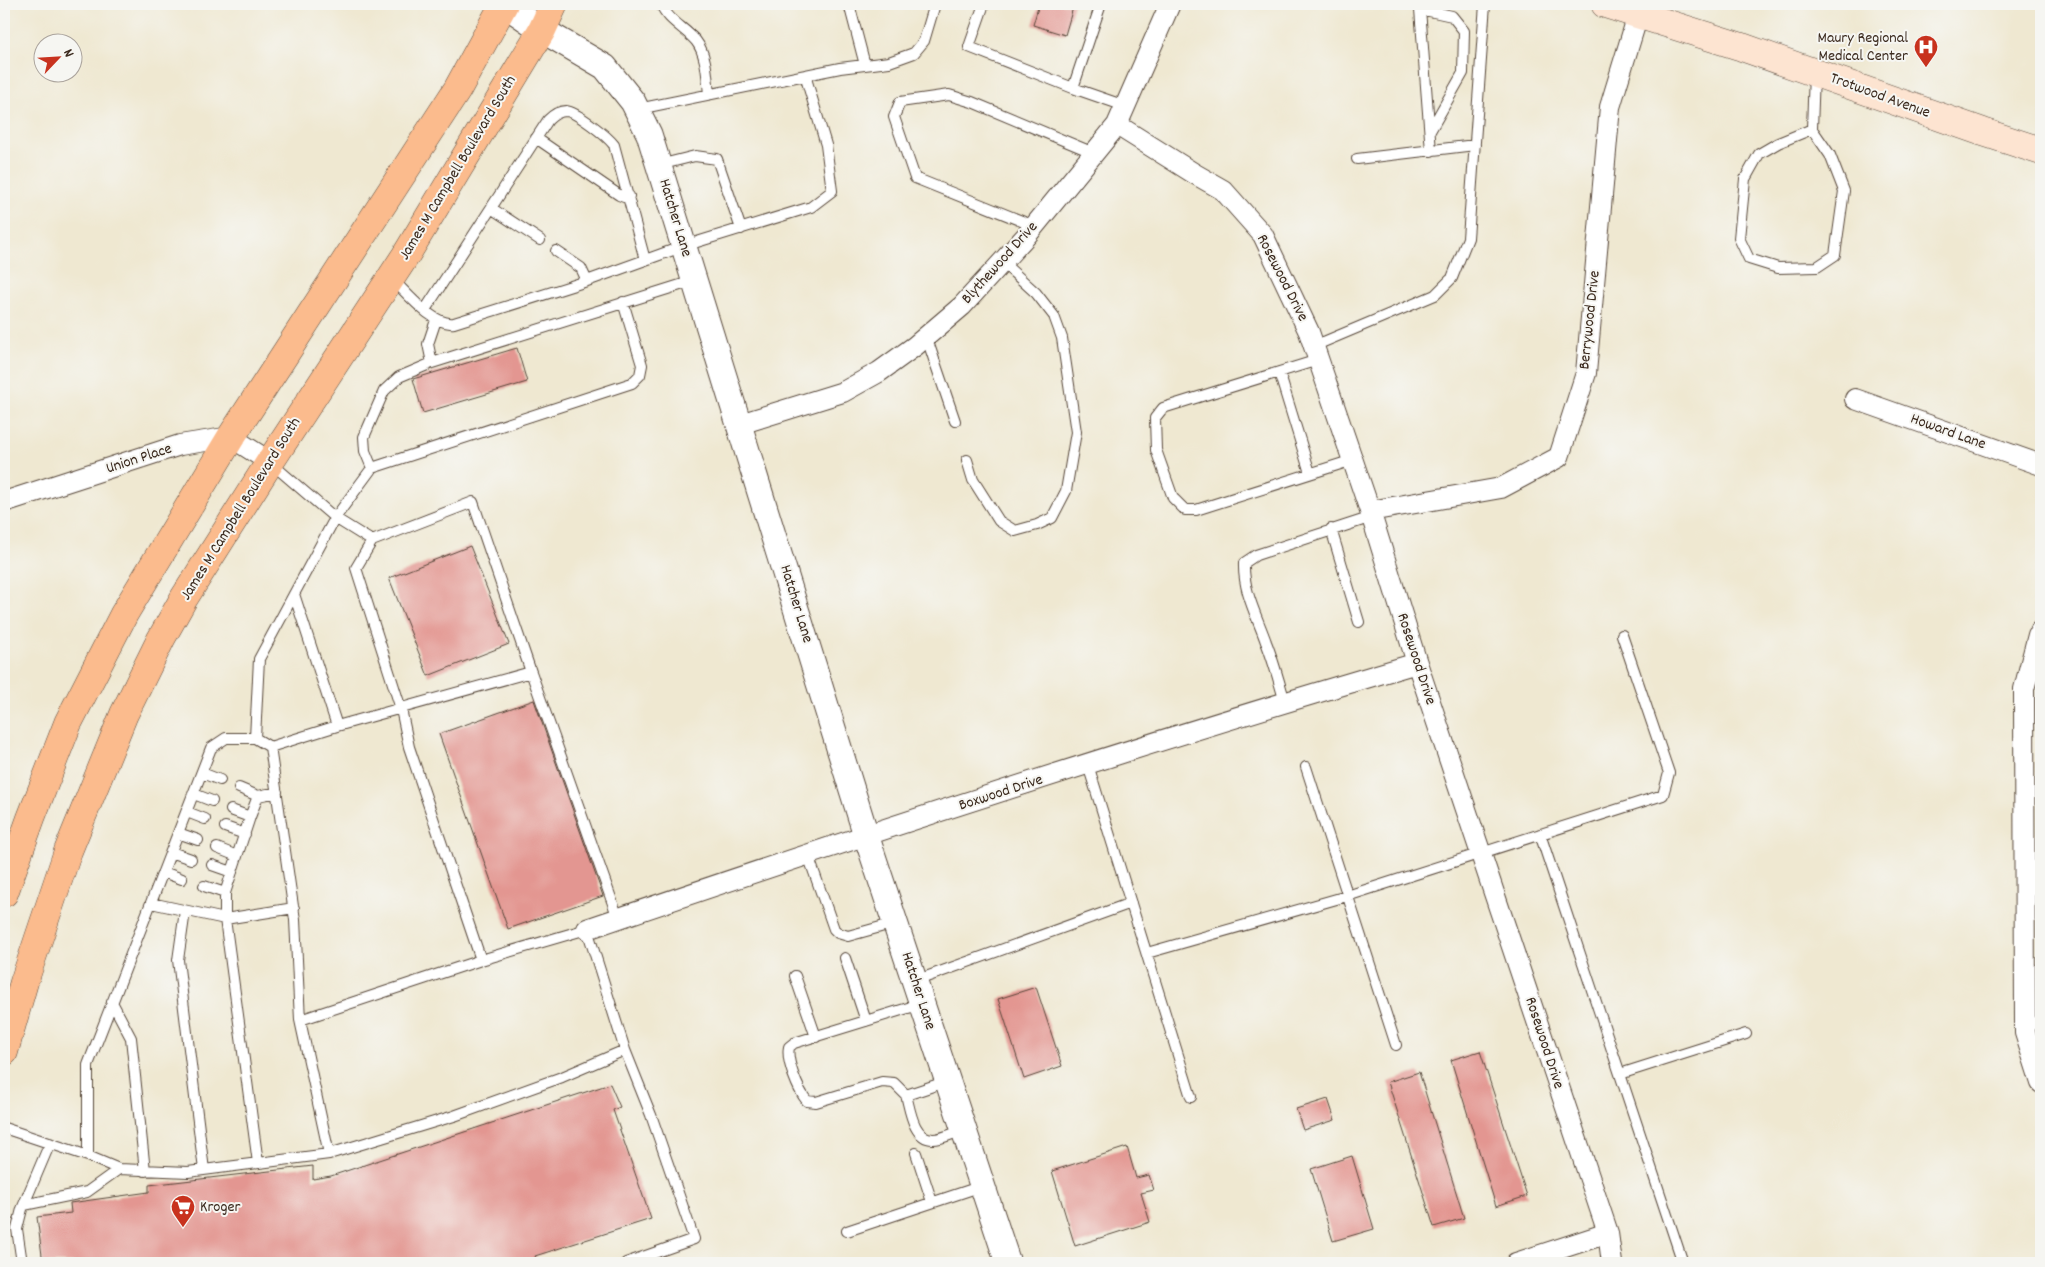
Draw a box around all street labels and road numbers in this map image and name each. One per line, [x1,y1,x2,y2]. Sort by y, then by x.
street label: Trotwood Avenue [1827,67,1933,125]
street label: James M Campbell Boulevard South [394,71,522,265]
street label: Hatcher Lane [652,176,698,260]
street label: Blythewood Drive [956,216,1044,310]
street label: Rosewood Drive [1250,230,1314,326]
street label: Berrywood Drive [1573,269,1607,371]
street label: Howard Lane [1907,408,1989,456]
street label: James M Campbell Boulevard South [175,413,307,605]
street label: Union Place [103,438,175,480]
street label: Hatcher Lane [773,562,819,646]
street label: Rosewood Drive [1390,610,1442,708]
street label: Boxwood Drive [956,769,1046,817]
street label: Hatcher Lane [895,949,941,1033]
street label: Rosewood Drive [1518,994,1570,1092]

